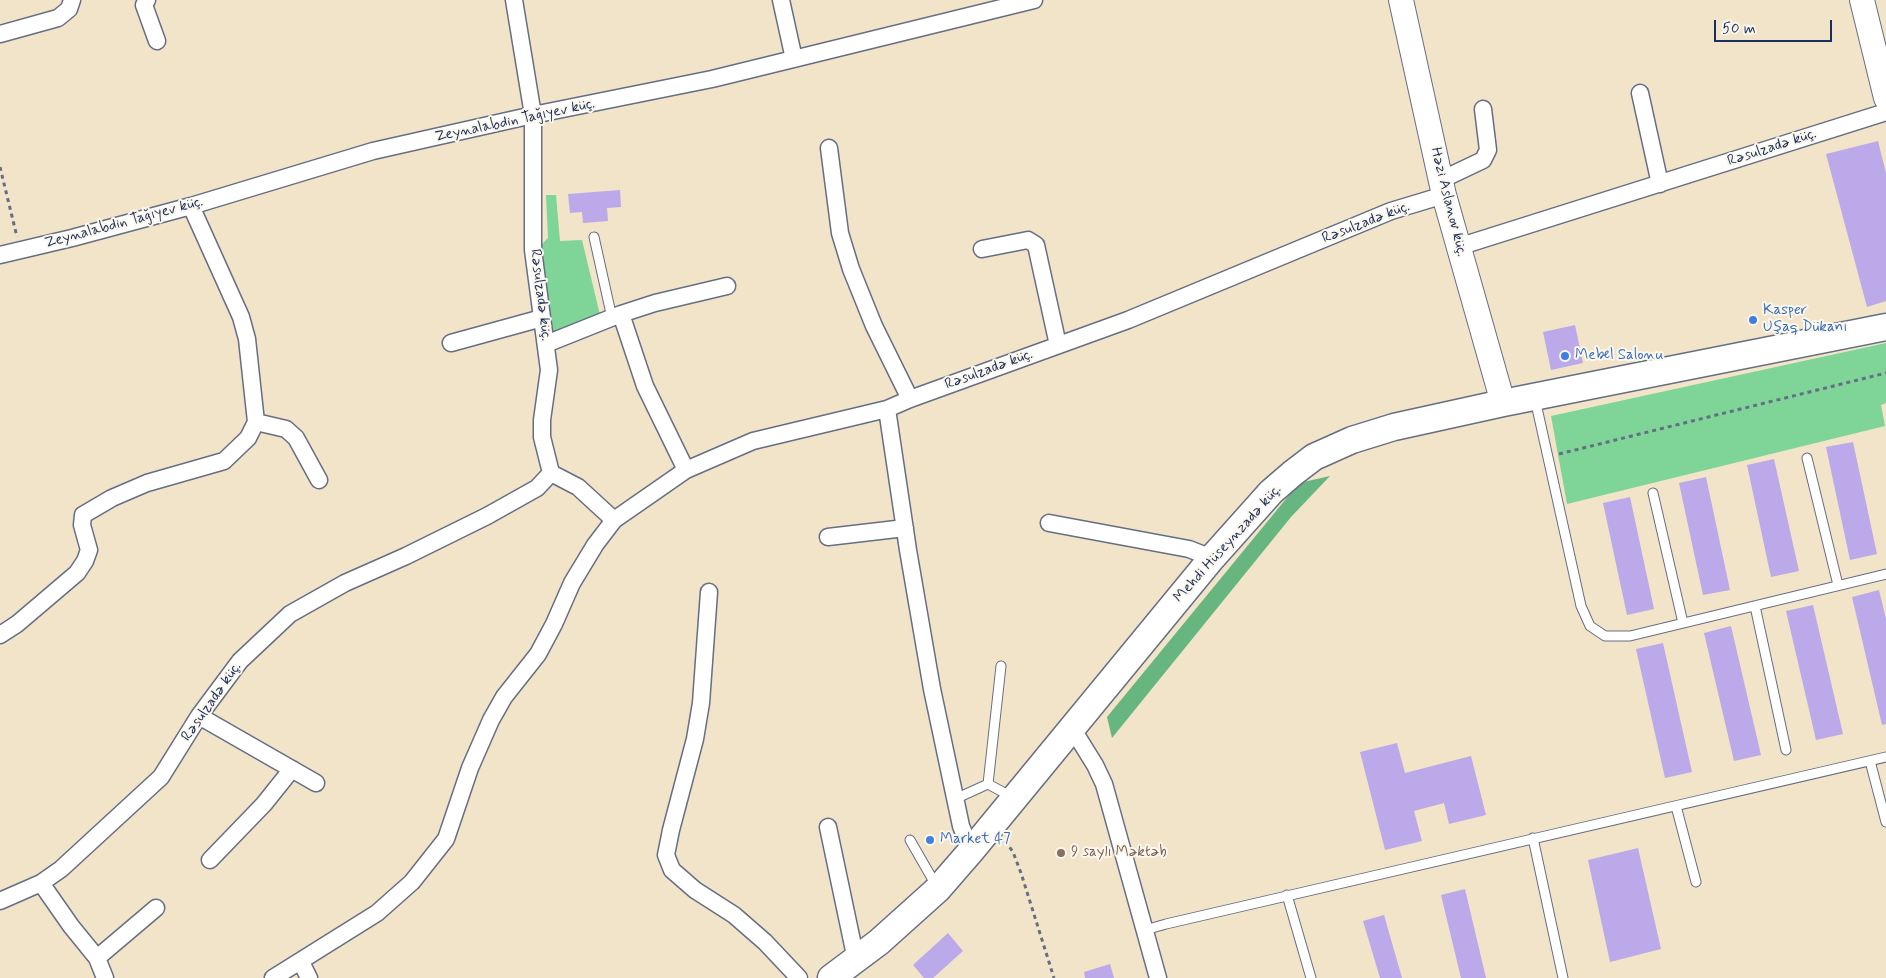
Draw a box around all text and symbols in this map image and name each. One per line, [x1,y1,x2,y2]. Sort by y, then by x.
scale bar [1716,10,1834,42]
text: 50 m [1722,19,1756,39]
street label: Zeynalabdin Tağıyev küç. [433,95,597,147]
street label: Rəsulzadə küç. [1725,125,1819,171]
street label: Həzi Aslanov küç. [1426,146,1470,258]
street label: Zeynalabdin Tağıyev küç. [43,193,205,253]
street label: Rəsulzadə küç. [1320,198,1412,248]
street label: Rəsulzadə küç. [525,248,555,342]
place label: Kasper Uşaq Dükanı [1763,302,1847,337]
marker: Kasper Uşaq Dükanı [1747,314,1759,326]
street label: Rəsulzadə küç. [942,346,1036,394]
place label: Mebel Salonu [1575,347,1664,365]
marker: Mebel Salonu [1559,350,1571,362]
street label: Mehdi Hüseynzadə küç. [1170,481,1286,607]
street label: Rəsulzadə küç. [178,659,246,745]
place label: Market 47 [940,831,1010,849]
marker: Market 47 [924,834,936,846]
place label: 9 saylı Məktəb [1071,844,1167,862]
marker: 9 saylı Məktəb [1055,847,1067,859]

